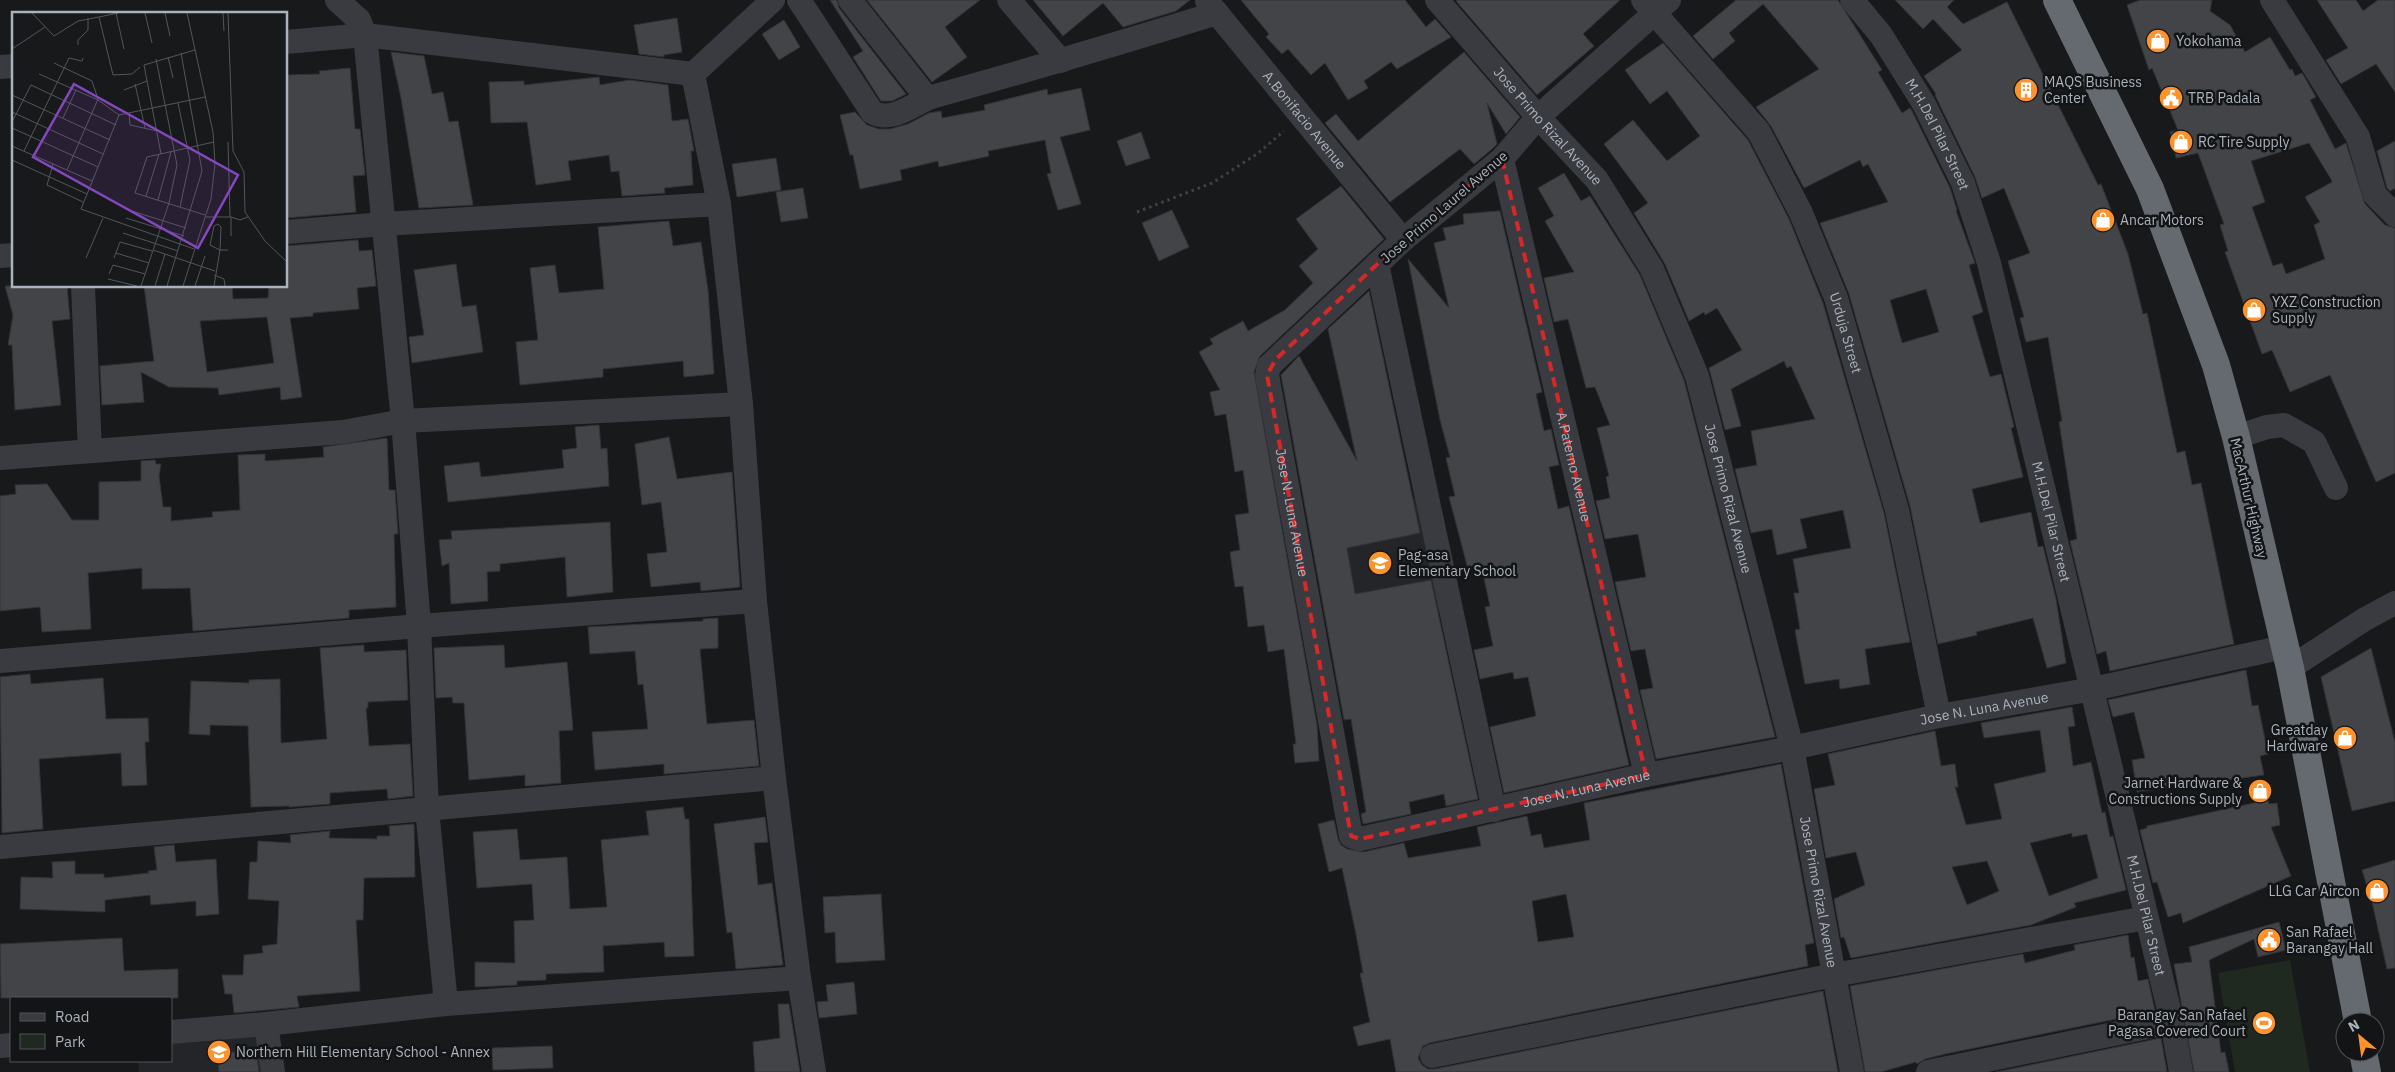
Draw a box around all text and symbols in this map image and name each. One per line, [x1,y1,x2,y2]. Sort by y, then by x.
inset map [12,12,288,288]
shop icon: Yokohama [2145,28,2171,54]
place label: Yokohama [2176,32,2242,50]
street label: Jose Primo Rizal Avenue [1490,63,1607,188]
street label: A.Bonifacio Avenue [1259,67,1350,173]
place label: MAQS Business Center [2044,73,2142,107]
street label: M.H.Del Pilar Street [1901,75,1974,192]
building icon: MAQS Business Center [2013,77,2039,103]
public building icon: TRB Padala [2158,85,2184,111]
place label: TRB Padala [2188,89,2261,107]
shop icon: RC Tire Supply [2168,129,2194,155]
place label: RC Tire Supply [2198,133,2289,151]
street label: Jose Primo Laurel Avenue [1377,147,1511,267]
shop icon: Ancar Motors [2090,207,2116,233]
place label: Ancar Motors [2120,211,2204,229]
street label: Urduja Street [1826,289,1866,375]
place label: YXZ Construction Supply [2272,293,2381,327]
shop icon: YXZ Construction Supply [2241,297,2267,323]
street label: A.Paterno Avenue [1552,410,1596,524]
street label: Jose Primo Rizal Avenue [1701,422,1756,575]
street label: MacArthur Highway [2226,436,2272,560]
street label: Jose N. Luna Avenue [1272,447,1313,579]
street label: M.H.Del Pilar Street [2028,460,2075,584]
place label: Pag-asa Elementary School [1398,546,1516,580]
school or university icon: Pag-asa Elementary School [1367,550,1393,576]
street label: Jose N. Luna Avenue [1918,688,2050,729]
place label: Greatday Hardware [2267,721,2328,755]
shop icon: Greatday Hardware [2332,725,2358,751]
street label: Jose N. Luna Avenue [1521,765,1652,811]
place label: Jarnet Hardware & Constructions Supply [2108,774,2242,808]
shop icon: Jarnet Hardware & Constructions Supply [2247,778,2273,804]
street label: Jose Primo Rizal Avenue [1796,815,1842,969]
street label: M.H.Del Pilar Street [2123,853,2169,977]
shop icon: LLG Car Aircon [2364,878,2390,904]
place label: LLG Car Aircon [2268,882,2360,900]
place label: San Rafael Barangay Hall [2286,923,2373,957]
public building icon: San Rafael Barangay Hall [2256,927,2282,953]
legend [10,997,172,1062]
place label: Barangay San Rafael Pagasa Covered Court [2108,1006,2246,1040]
text: Road [55,1007,90,1026]
sports icon: Barangay San Rafael Pagasa Covered Court [2251,1010,2277,1036]
north arrow [2335,1012,2385,1062]
text: N [2345,1015,2362,1036]
text: Park [55,1032,85,1051]
school or university icon: Northern Hill Elementary School - Annex [206,1039,232,1065]
place label: Northern Hill Elementary School - Annex [236,1043,490,1061]

